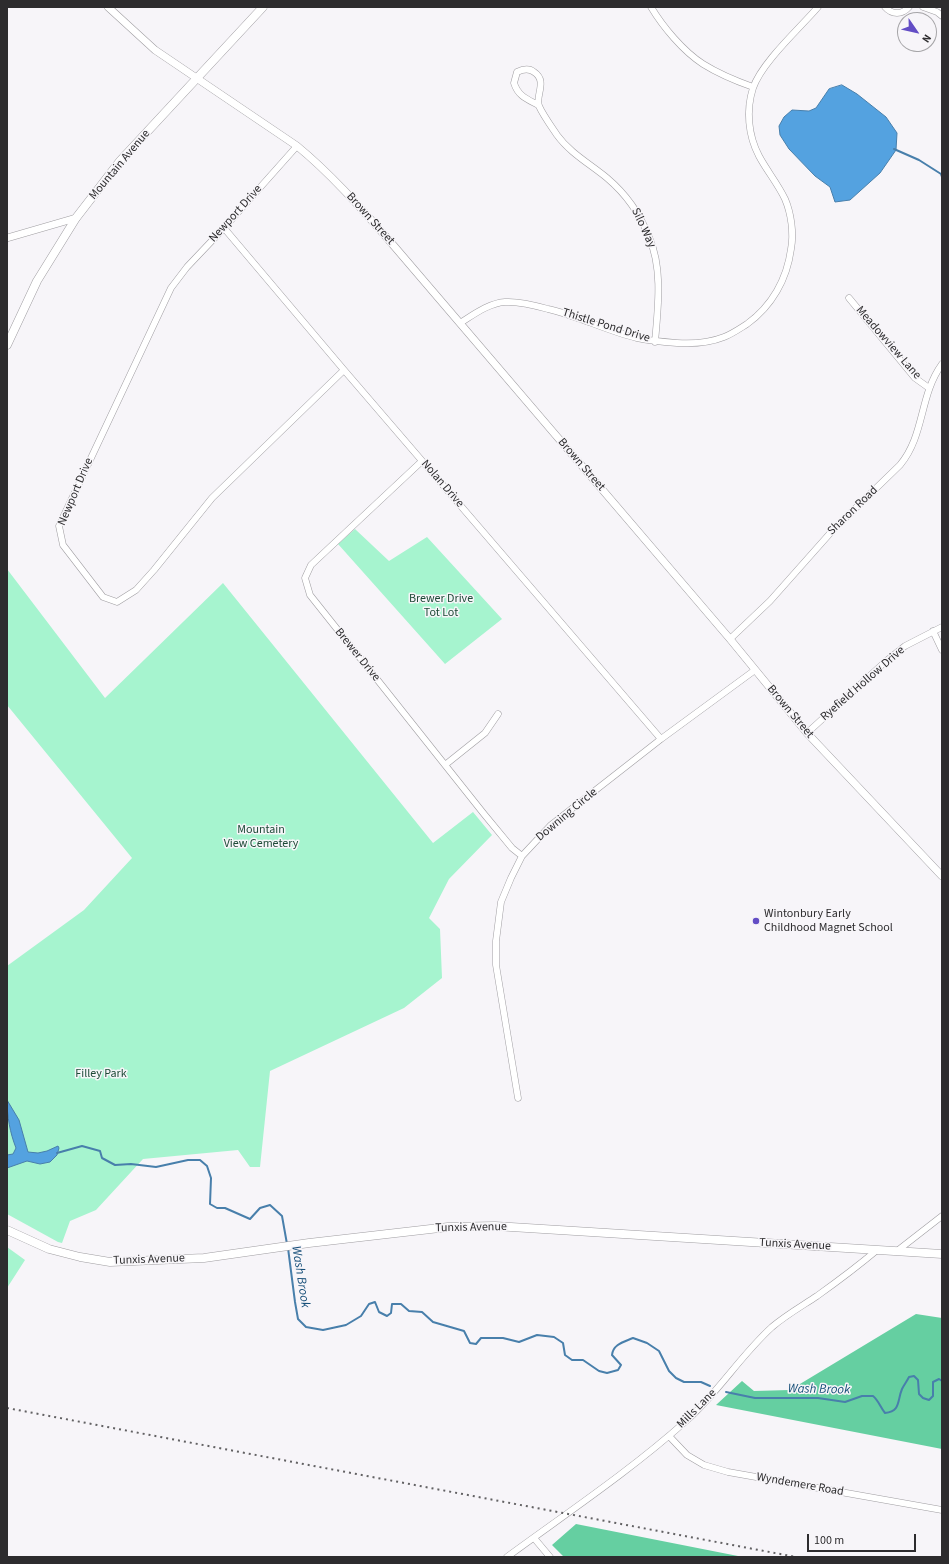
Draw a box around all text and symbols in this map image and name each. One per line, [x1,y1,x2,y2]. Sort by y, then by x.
north arrow [897,12,937,52]
text: N [918,31,935,46]
street label: Mountain Avenue [87,127,153,203]
street label: Newport Drive [206,182,266,246]
street label: Brown Street [343,190,397,248]
street label: Silo Way [628,206,658,250]
street label: Meadowview Lane [852,303,924,383]
street label: Thistle Pond Drive [560,306,652,346]
street label: Brown Street [554,436,608,494]
street label: Newport Drive [55,456,97,528]
street label: Nolan Drive [417,457,467,511]
street label: Sharon Road [825,484,881,538]
park label: Brewer Drive Tot Lot [409,592,473,620]
street label: Brewer Drive [331,626,383,684]
street label: Ryefield Hollow Drive [818,644,908,724]
street label: Brown Street [764,682,816,742]
street label: Downing Circle [534,785,600,845]
park label: Mountain View Cemetery [224,823,298,851]
place label: Wintonbury Early Childhood Magnet School [764,907,893,935]
marker: Wintonbury Early Childhood Magnet School [751,916,761,926]
park label: Filley Park [75,1067,127,1081]
street label: Tunxis Avenue [435,1220,507,1236]
street label: Tunxis Avenue [759,1236,831,1254]
water label: Wash Brook [287,1245,313,1309]
street label: Tunxis Avenue [113,1252,185,1268]
water label: Wash Brook [788,1382,850,1398]
street label: Mills Lane [674,1386,720,1432]
street label: Wyndemere Road [755,1470,845,1500]
scale bar [809,1526,918,1552]
text: 100 m [814,1532,844,1549]

